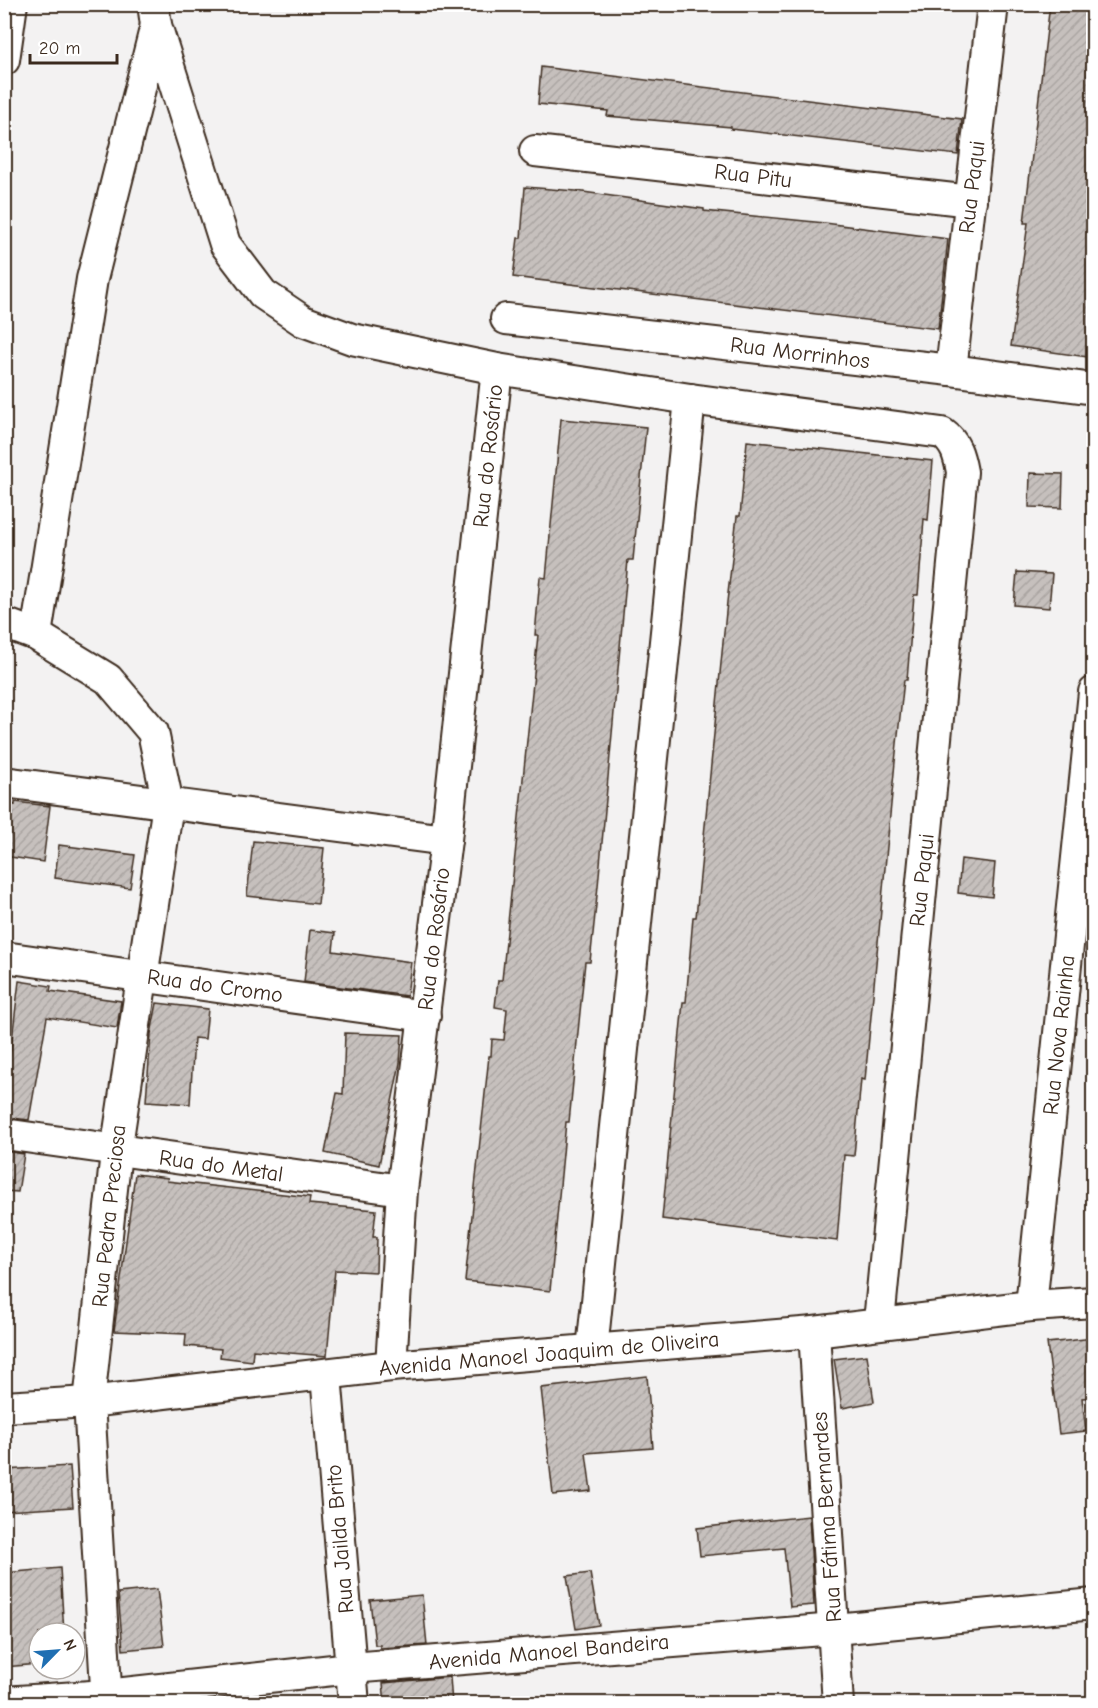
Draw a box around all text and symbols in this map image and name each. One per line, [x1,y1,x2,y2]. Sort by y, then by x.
scale bar [30,27,117,65]
text: 20 m [39,38,80,59]
street label: Rua Paqui [953,139,991,235]
street label: Rua Pitu [713,158,793,194]
street label: Rua Morrinhos [729,332,871,374]
street label: Rua do Rosário [468,383,508,529]
street label: Rua Paqui [904,832,940,928]
street label: Rua do Rosário [412,866,456,1012]
street label: Rua Nova Rainha [1038,954,1080,1116]
street label: Rua do Cromo [145,964,285,1008]
street label: Rua Pedra Preciosa [86,1123,132,1309]
street label: Rua do Metal [157,1144,285,1188]
street label: Avenida Manoel Joaquim de Oliveira [378,1326,720,1382]
street label: Rua Fátima Bernardes [807,1411,847,1623]
street label: Rua Jailda Brito [321,1464,359,1614]
north arrow [27,1621,87,1681]
street label: Avenida Manoel Bandeira [428,1629,670,1675]
text: N [59,1637,80,1654]

